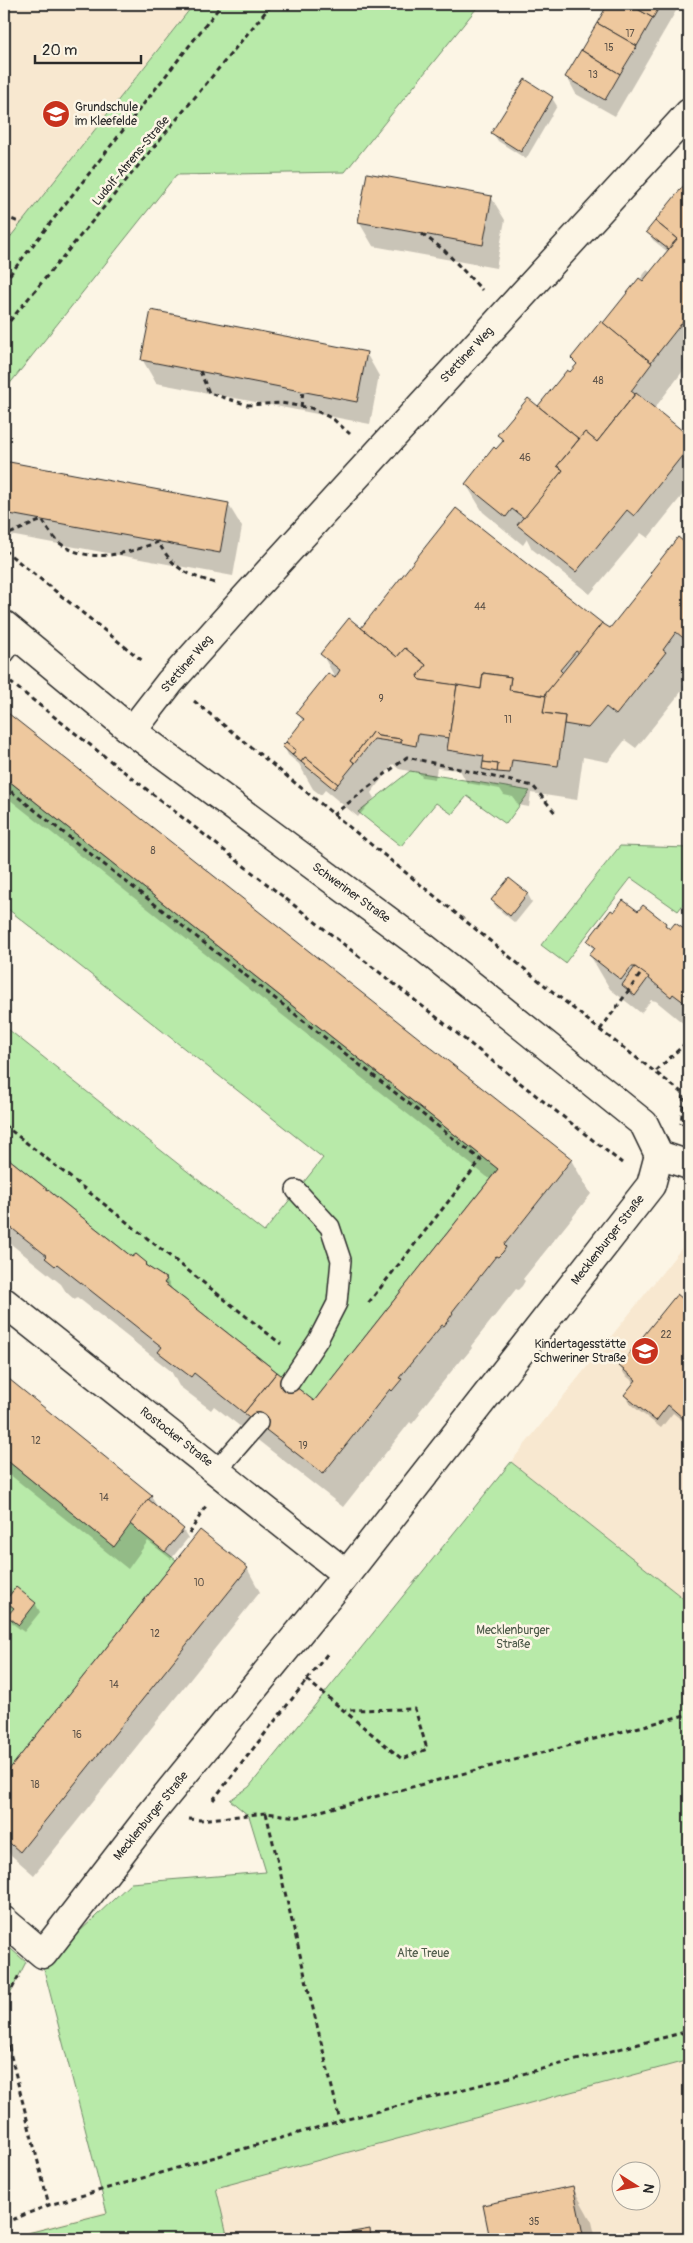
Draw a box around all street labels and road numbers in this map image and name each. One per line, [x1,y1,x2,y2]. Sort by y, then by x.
street label: Ludolf-Ahrens-Straße [89,113,173,209]
street label: Stettiner Weg [437,324,497,386]
street label: Stettiner Weg [158,632,216,696]
street label: Schweriner Straße [309,860,393,926]
street label: Mecklenburger Straße [568,1192,648,1288]
street label: Rostocker Straße [137,1404,215,1470]
street label: Mecklenburger Straße [110,1768,192,1864]

